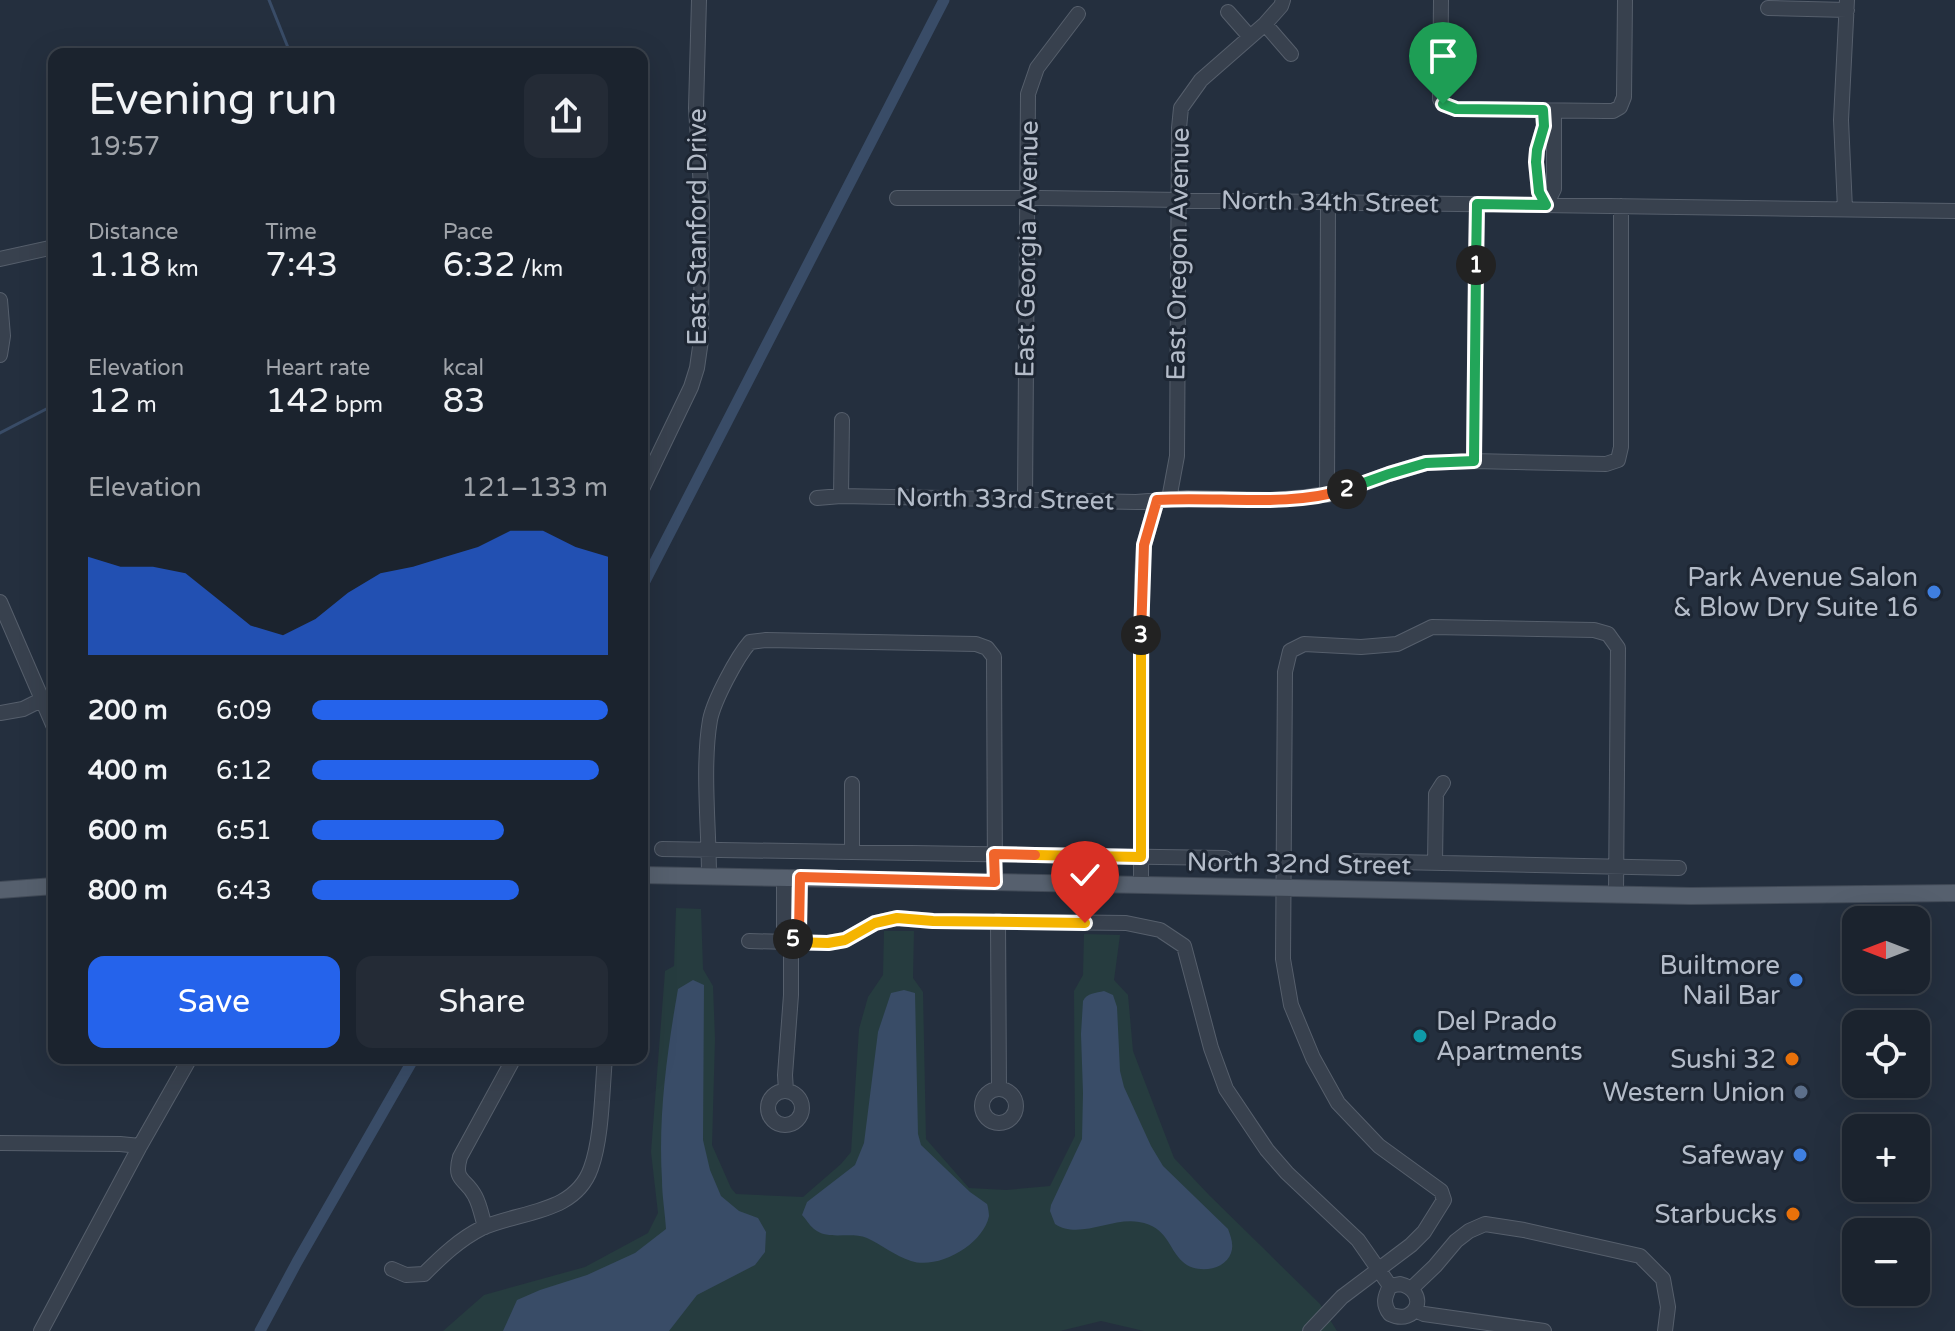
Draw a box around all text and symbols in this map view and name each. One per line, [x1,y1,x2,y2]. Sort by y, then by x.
pin [1409,22,1477,104]
icon: arrive [1421,34,1465,78]
text: Evening run [88,74,337,127]
button: share [524,74,608,158]
street label: East Stanford Drive [682,108,713,346]
street label: East Georgia Avenue [1009,120,1045,378]
street label: East Oregon Avenue [1160,127,1196,381]
text: 19:57 [88,131,160,162]
street label: North 34th Street [1221,185,1439,219]
text: Distance [88,219,179,245]
text: Time [265,219,317,245]
text: Pace [443,219,493,245]
text: 1.18 [88,245,161,286]
text: 7:43 [265,245,338,286]
text: 6:32 [443,245,516,286]
pin: 1 [1456,245,1496,285]
text: 1 [1469,252,1483,278]
text: km [161,256,199,282]
text: /km [516,256,563,282]
text: Elevation [88,355,184,381]
text: Heart rate [265,355,370,381]
text: kcal [443,355,484,381]
text: 12 [88,381,131,422]
text: 142 [265,381,329,422]
text: 83 [443,381,485,422]
text: m [131,392,157,418]
text: bpm [329,392,383,418]
pin: 2 [1327,469,1367,509]
text: Elevation [88,472,202,503]
text: 121–133 m [462,472,608,503]
text: 2 [1340,476,1354,502]
street label: North 33rd Street [895,482,1115,516]
place label: Park Avenue Salon & Blow Dry Suite 16 [1673,562,1918,623]
marker: Park Avenue Salon & Blow Dry Suite 16 [1925,583,1943,601]
pin: 3 [1121,615,1161,655]
text: 3 [1134,622,1148,648]
text: 200 m [88,695,168,726]
text: 6:09 [216,695,272,726]
text: 400 m [88,755,168,786]
text: 6:12 [216,755,272,786]
text: 600 m [88,815,168,846]
text: 6:51 [216,815,272,846]
pin [1051,841,1119,923]
street label: North 32nd Street [1186,847,1412,881]
icon: check [1063,853,1107,897]
text: 800 m [88,875,168,906]
text: 6:43 [216,875,272,906]
north arrow [1842,906,1930,994]
map controls [1842,906,1930,1306]
pin: 5 [773,919,813,959]
text: 5 [786,926,800,952]
place label: Builtmore Nail Bar [1659,950,1780,1011]
button: Save [88,956,340,1048]
button: Share [356,956,608,1048]
marker: Builtmore Nail Bar [1787,971,1805,989]
place label: Del Prado Apartments [1436,1006,1583,1067]
button: locate [1842,1010,1930,1098]
marker: Del Prado Apartments [1411,1027,1429,1045]
place label: Sushi 32 [1670,1044,1776,1075]
marker: Sushi 32 [1783,1050,1801,1068]
place label: Western Union [1603,1077,1785,1108]
marker: Western Union [1792,1083,1810,1101]
button: + [1842,1114,1930,1202]
place label: Safeway [1681,1140,1784,1171]
marker: Safeway [1791,1146,1809,1164]
place label: Starbucks [1654,1199,1777,1230]
marker: Starbucks [1784,1205,1802,1223]
button: − [1842,1218,1930,1306]

